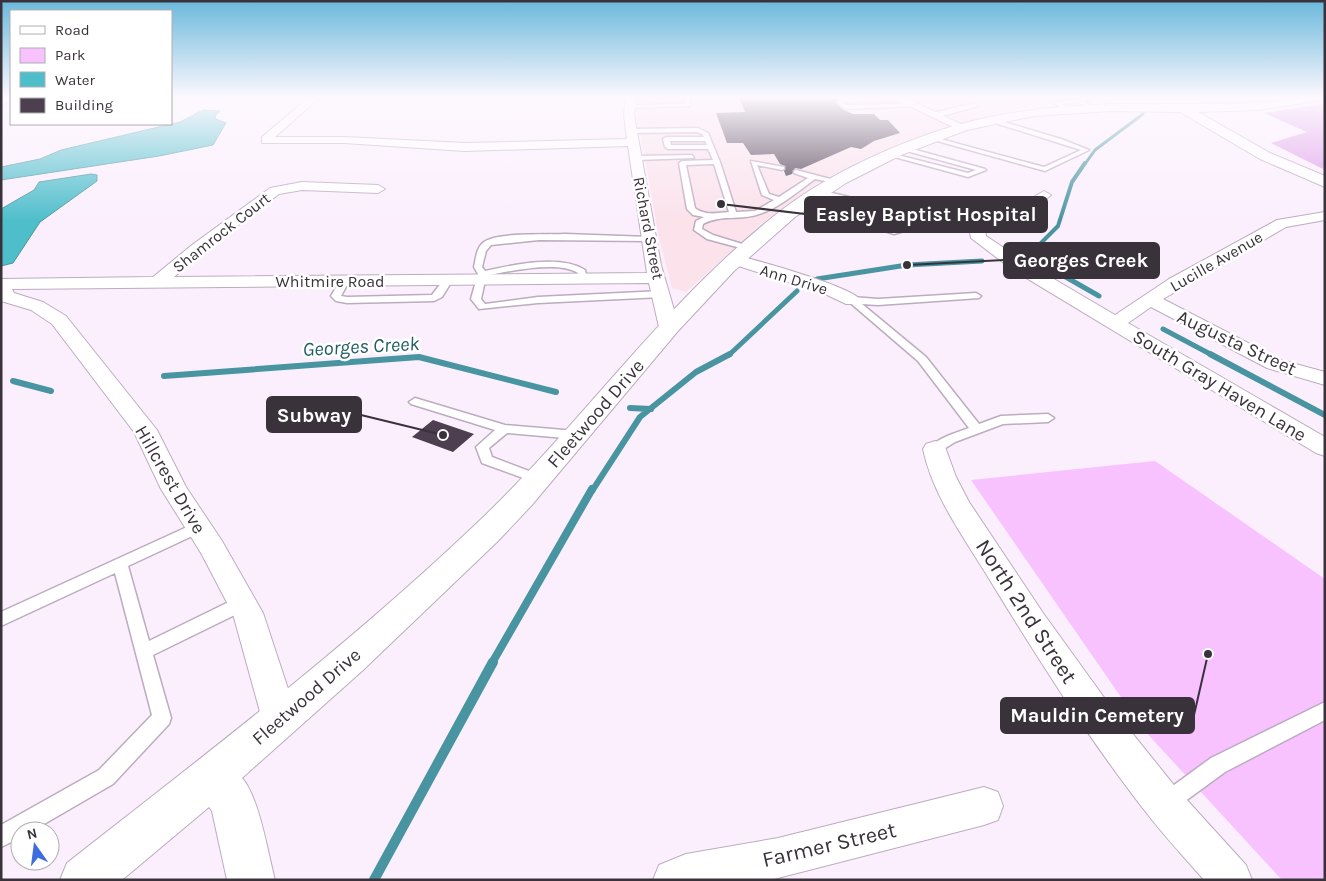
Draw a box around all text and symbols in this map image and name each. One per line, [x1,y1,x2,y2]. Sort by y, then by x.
legend [10,10,172,125]
text: Road [55,21,90,39]
text: Park [55,46,85,64]
text: Water [55,71,96,89]
text: Building [55,96,113,114]
street label: Richard Street [629,175,668,281]
street label: Shamrock Court [169,188,274,276]
callout: Easley Baptist Hospital [805,197,1047,232]
text: Easley Baptist Hospital [815,203,1037,226]
street label: Lucille Avenue [1167,227,1266,296]
callout: Georges Creek [1004,243,1159,278]
text: Georges Creek [1014,249,1148,272]
street label: Ann Drive [758,260,830,299]
street label: Whitmire Road [275,272,385,291]
street label: Augusta Street [1174,306,1300,380]
street label: South Gray Haven Lane [1129,325,1310,446]
water label: Georges Creek [302,332,421,361]
street label: Fleetwood Drive [543,355,649,472]
callout: Subway [267,397,361,432]
text: Subway [277,404,351,427]
street label: Hillcrest Drive [130,421,210,538]
street label: North 2nd Street [970,535,1082,688]
street label: Fleetwood Drive [248,644,365,750]
callout: Mauldin Cemetery [1001,698,1194,733]
text: Mauldin Cemetery [1010,704,1184,727]
street label: Farmer Street [760,817,899,873]
north arrow [10,821,60,871]
text: N [25,824,39,843]

